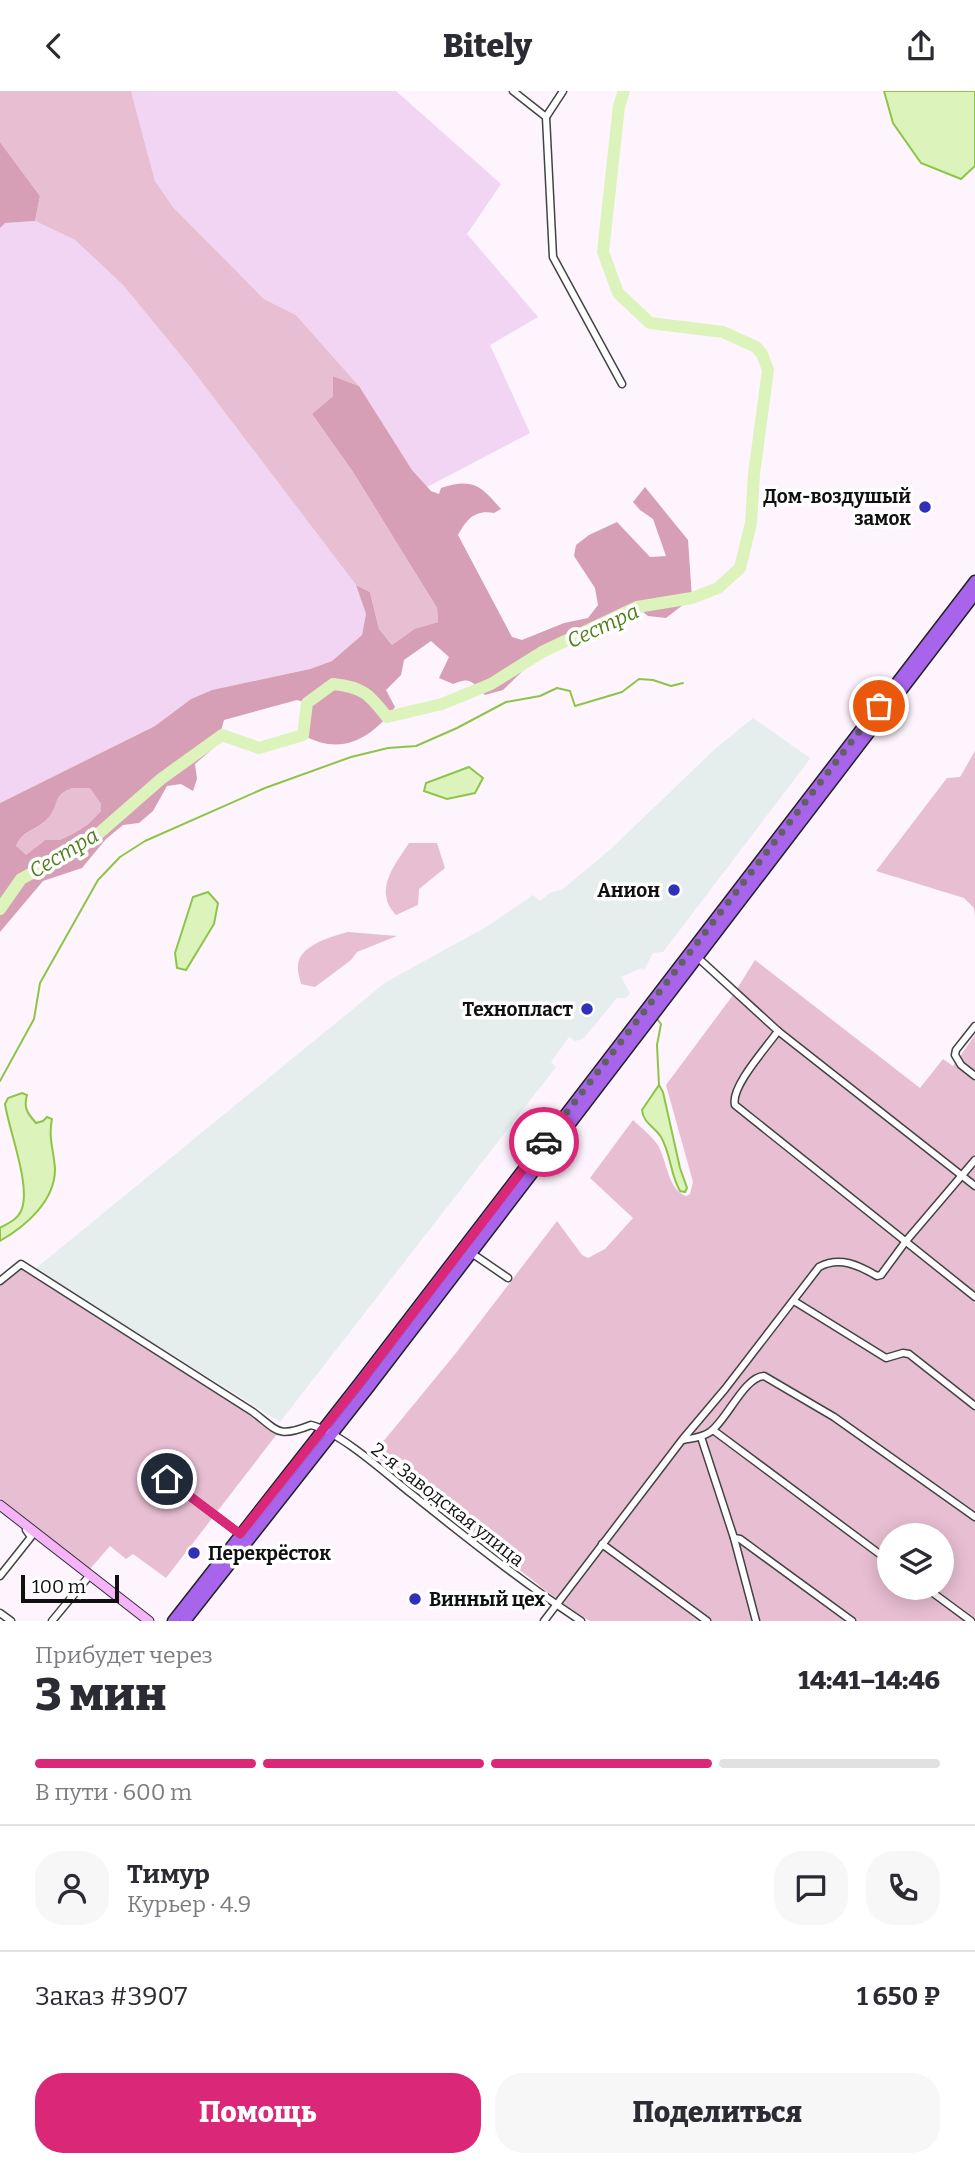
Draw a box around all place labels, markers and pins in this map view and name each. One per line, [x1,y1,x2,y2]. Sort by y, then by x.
place label: Дом-воздушый замок [763,485,911,530]
marker: Дом-воздушый замок [917,499,933,515]
pin [849,676,909,736]
place label: Анион [597,879,660,902]
marker: Анион [666,882,682,898]
place label: Технопласт [462,998,574,1021]
marker: Технопласт [579,1001,595,1017]
pin [137,1449,197,1509]
place label: Перекрёсток [208,1542,331,1565]
marker: Перекрёсток [186,1545,202,1561]
place label: Винный цех [429,1588,545,1611]
marker: Винный цех [407,1591,423,1607]

